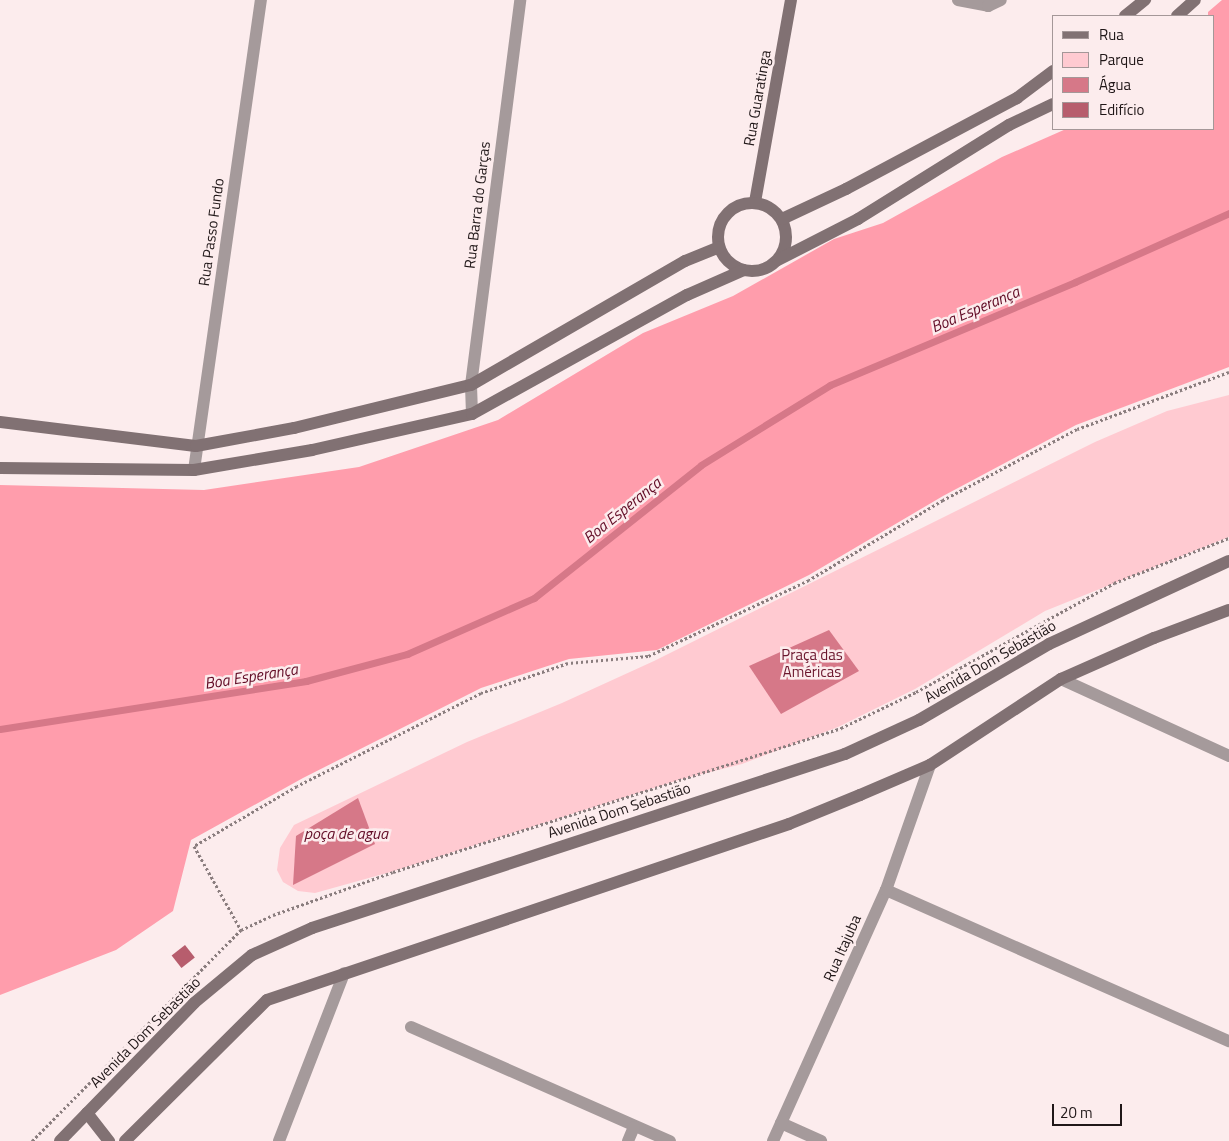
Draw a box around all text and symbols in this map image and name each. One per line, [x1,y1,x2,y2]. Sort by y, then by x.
legend [1052,15,1214,130]
text: Rua [1099,23,1124,46]
text: Parque [1099,48,1144,71]
street label: Rua Guaratinga [740,49,774,147]
text: Água [1099,73,1131,96]
text: Edifício [1099,98,1144,121]
street label: Rua Barra do Garças [460,140,494,270]
street label: Rua Passo Fundo [195,177,227,287]
water label: Boa Esperança [928,282,1022,336]
water label: Boa Esperança [579,473,665,547]
street label: Avenida Dom Sebastião [921,616,1059,706]
park label: Praça das Américas [781,645,843,680]
water label: Boa Esperança [203,659,299,693]
street label: Avenida Dom Sebastião [545,778,693,842]
water label: poça de agua [304,823,388,843]
street label: Rua Itajuba [819,912,865,984]
street label: Avenida Dom Sebastião [86,973,204,1091]
scale bar [1054,1094,1124,1126]
text: 20 m [1060,1101,1093,1124]

